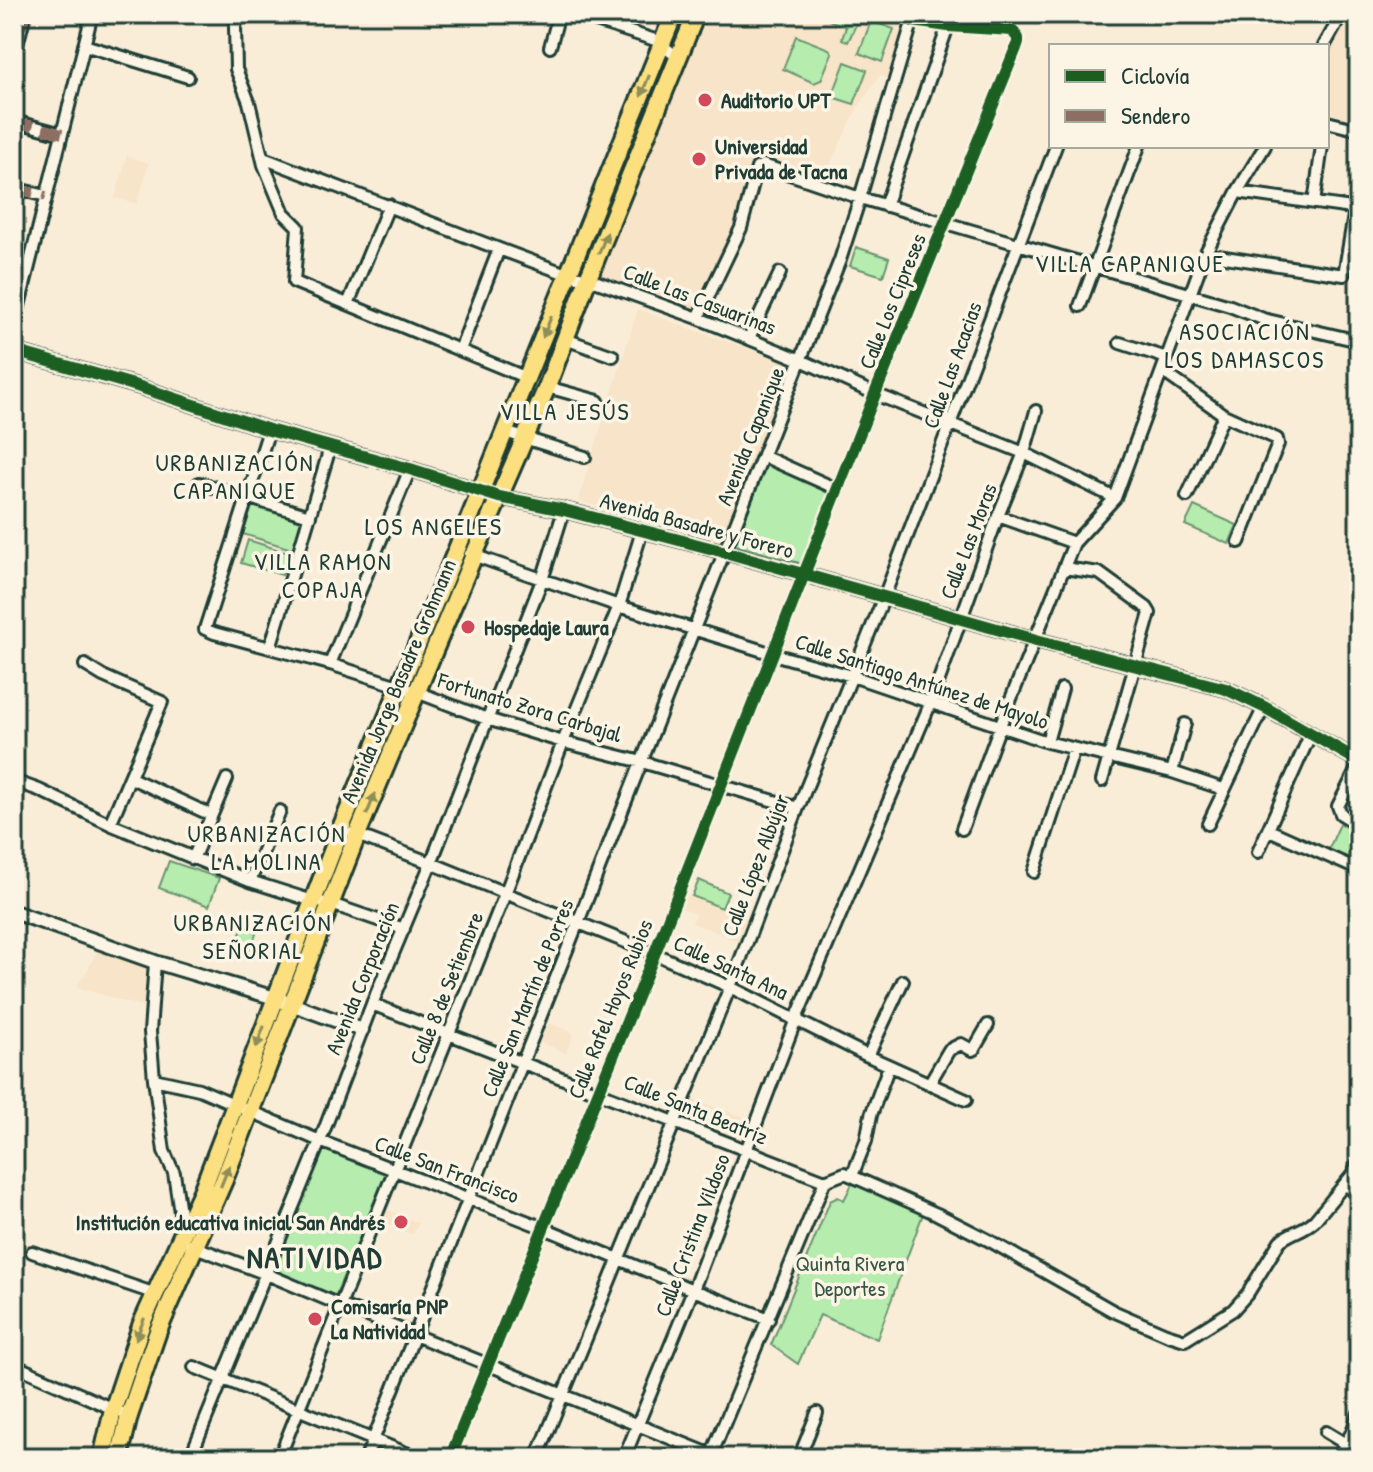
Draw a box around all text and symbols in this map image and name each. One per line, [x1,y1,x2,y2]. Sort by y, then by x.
legend [1049,44,1329,148]
text: Ciclovía [1121,59,1189,91]
one-way arrow [638,74,651,98]
place label: Auditorio UPT [721,85,831,115]
marker: Auditorio UPT [696,91,714,109]
text: Sendero [1121,99,1191,131]
place label: Universidad Privada de Tacna [715,131,847,186]
marker: Universidad Privada de Tacna [690,150,708,168]
street label: Calle Los Cipreses [851,229,933,373]
one-way arrow [596,231,609,255]
district label: VILLA CAPANIQUE [1035,247,1225,279]
street label: Calle Las Casuarinas [619,256,781,342]
street label: Calle Las Acacias [915,297,989,433]
one-way arrow [541,315,554,339]
district label: ASOCIACIÓN LOS DAMASCOS [1165,315,1325,375]
street label: Avenida Capanique [709,362,791,510]
district label: VILLA JESÚS [500,395,630,427]
district label: URBANIZACIÓN CAPANIQUE [155,446,315,506]
street label: Calle Las Moras [932,479,1004,603]
street label: Avenida Basadre y Forero [597,485,797,565]
district label: LOS ANGELES [365,510,503,542]
district label: VILLA RAMON COPAJA [253,545,393,605]
street label: Avenida Jorge Basadre Grohmann [333,554,463,808]
place label: Hospedaje Laura [484,612,609,643]
marker: Hospedaje Laura [459,618,477,636]
street label: Calle Santiago Antúnez de Mayolo [791,626,1053,736]
street label: Fortunato Zora Carbajal [433,664,626,749]
street label: Calle López Albújar [714,789,796,941]
one-way arrow [364,792,377,816]
district label: URBANIZACIÓN LA MOLINA [187,817,347,877]
street label: Calle San Martín de Porres [473,894,581,1102]
street label: Avenida Corporación [318,897,406,1059]
district label: URBANIZACIÓN SEÑORIAL [173,906,333,966]
street label: Calle 8 de Setiembre [402,907,490,1069]
street label: Calle Rafel Hoyos Rubios [560,915,660,1103]
street label: Calle Santa Ana [669,927,794,1007]
one-way arrow [253,1025,266,1049]
street label: Calle Santa Beatriz [620,1066,772,1152]
street label: Calle San Francisco [371,1128,524,1210]
street label: Calle Cristina Vildoso [647,1149,737,1321]
one-way arrow [219,1164,232,1188]
place label: Institución educativa inicial San Andrés [75,1207,386,1237]
marker: Institución educativa inicial San Andrés [392,1213,410,1231]
district label: NATIVIDAD [247,1237,383,1277]
park label: Quinta Rivera Deportes [796,1248,905,1303]
place label: Comisaría PNP La Natividad [331,1291,449,1346]
marker: Comisaría PNP La Natividad [306,1310,324,1328]
one-way arrow [134,1317,147,1341]

